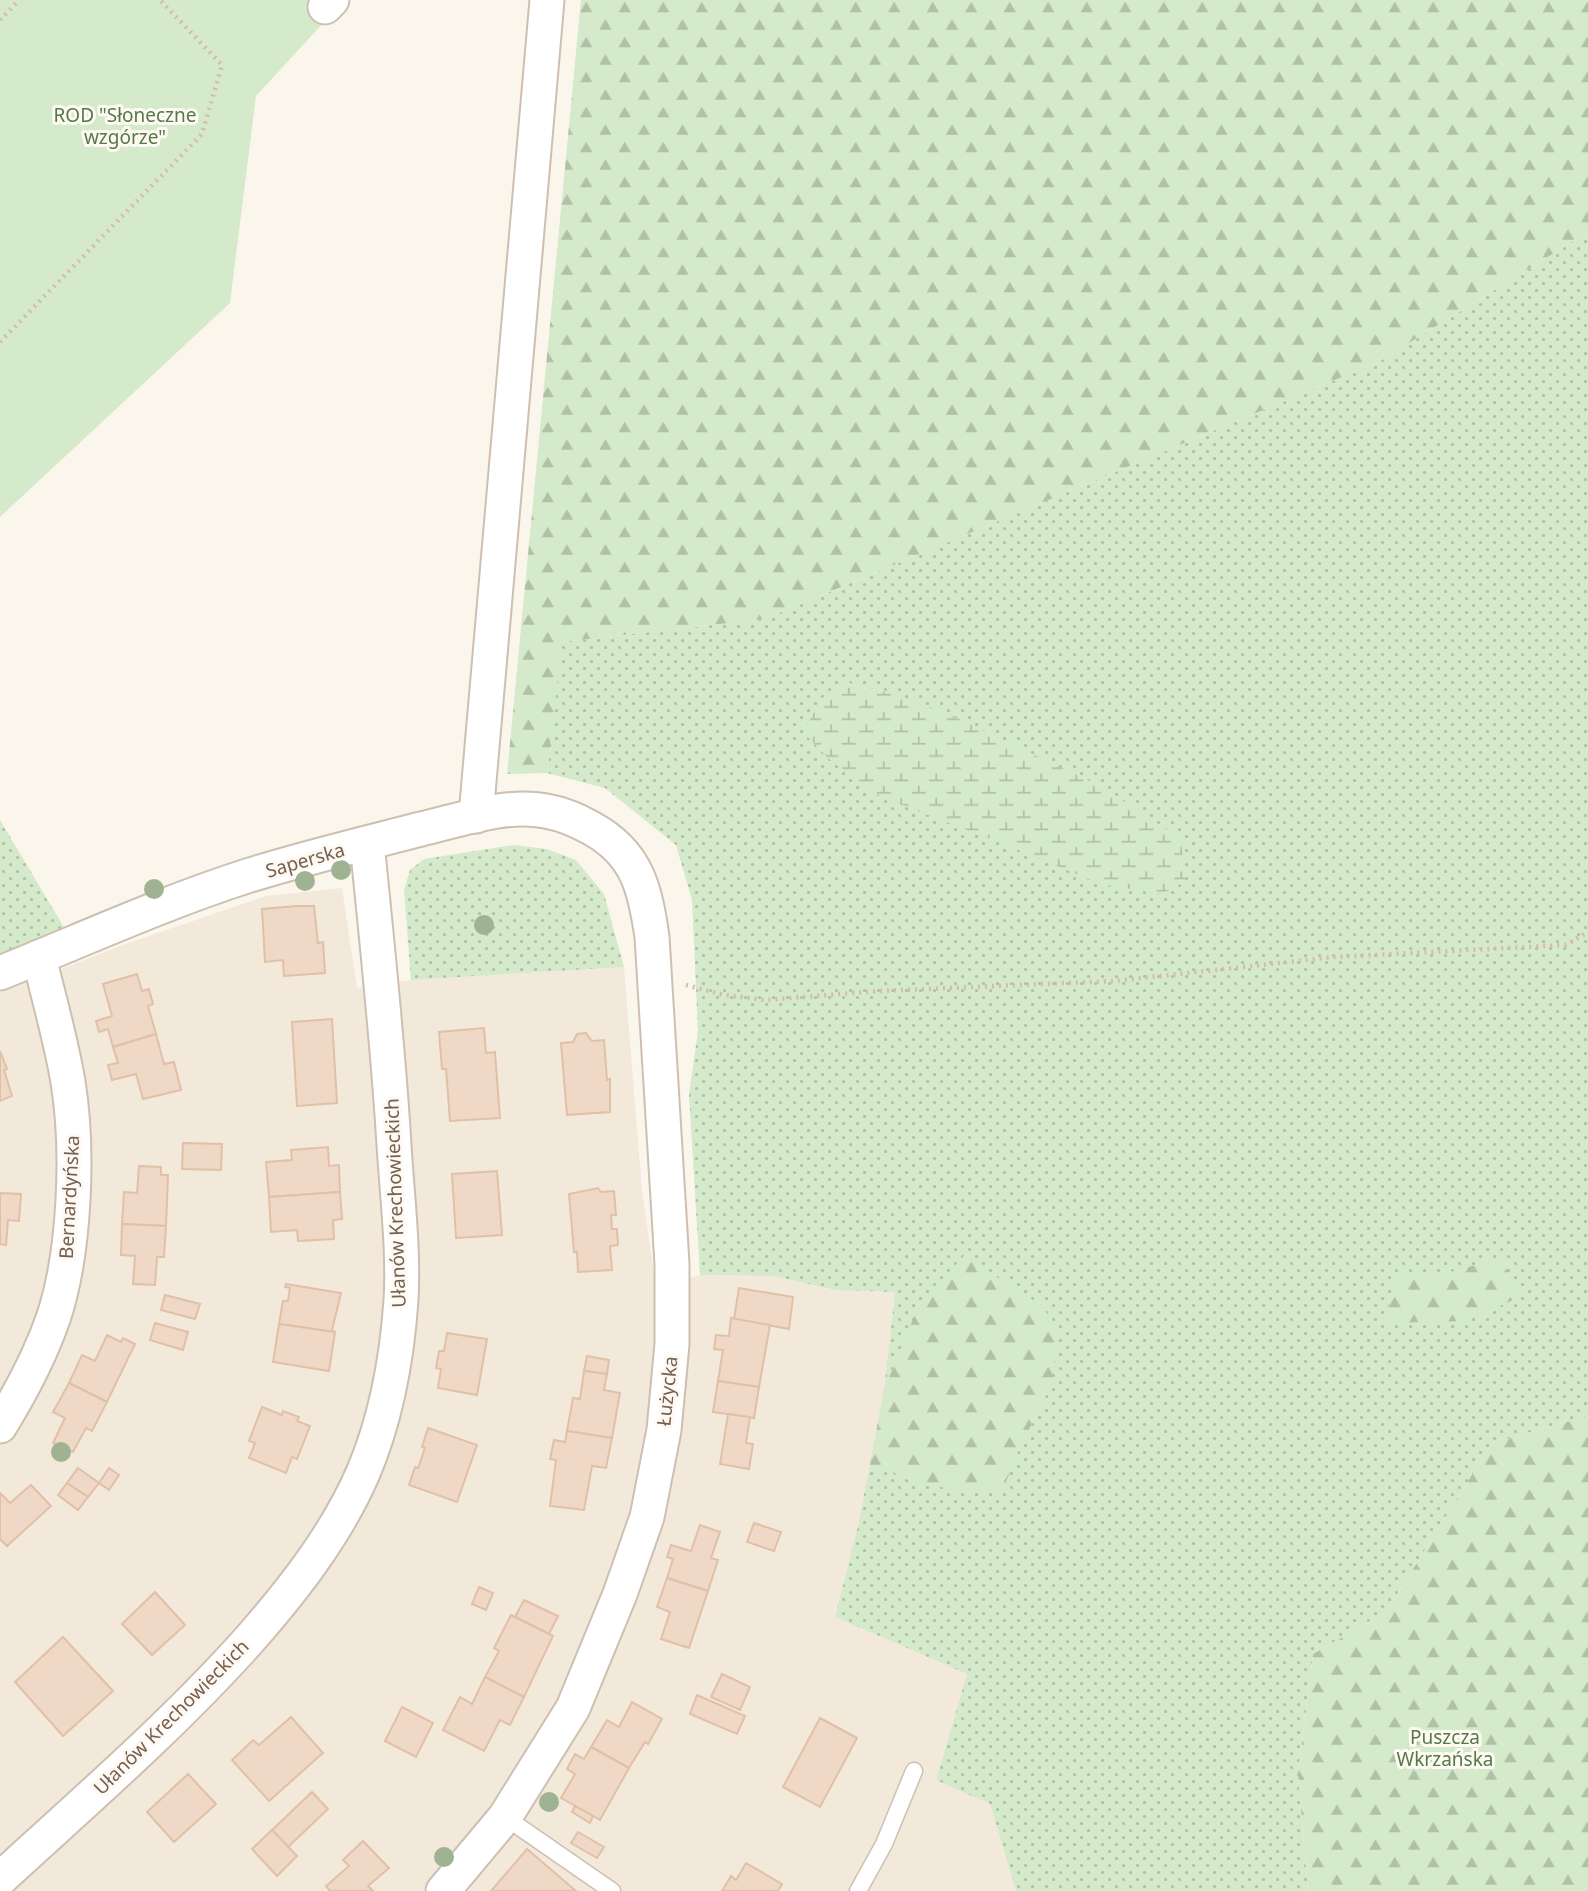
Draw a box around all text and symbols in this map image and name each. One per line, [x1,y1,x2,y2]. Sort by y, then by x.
park label: ROD "Słoneczne wzgórze" [53,102,197,150]
street label: Saperska [262,836,348,884]
street label: Ułanów Krechowieckich [378,1098,412,1308]
street label: Bernardyńska [53,1134,85,1260]
street label: Łużycka [650,1355,684,1427]
street label: Ułanów Krechowieckich [88,1634,254,1800]
park label: Puszcza Wkrzańska [1397,1724,1493,1772]

